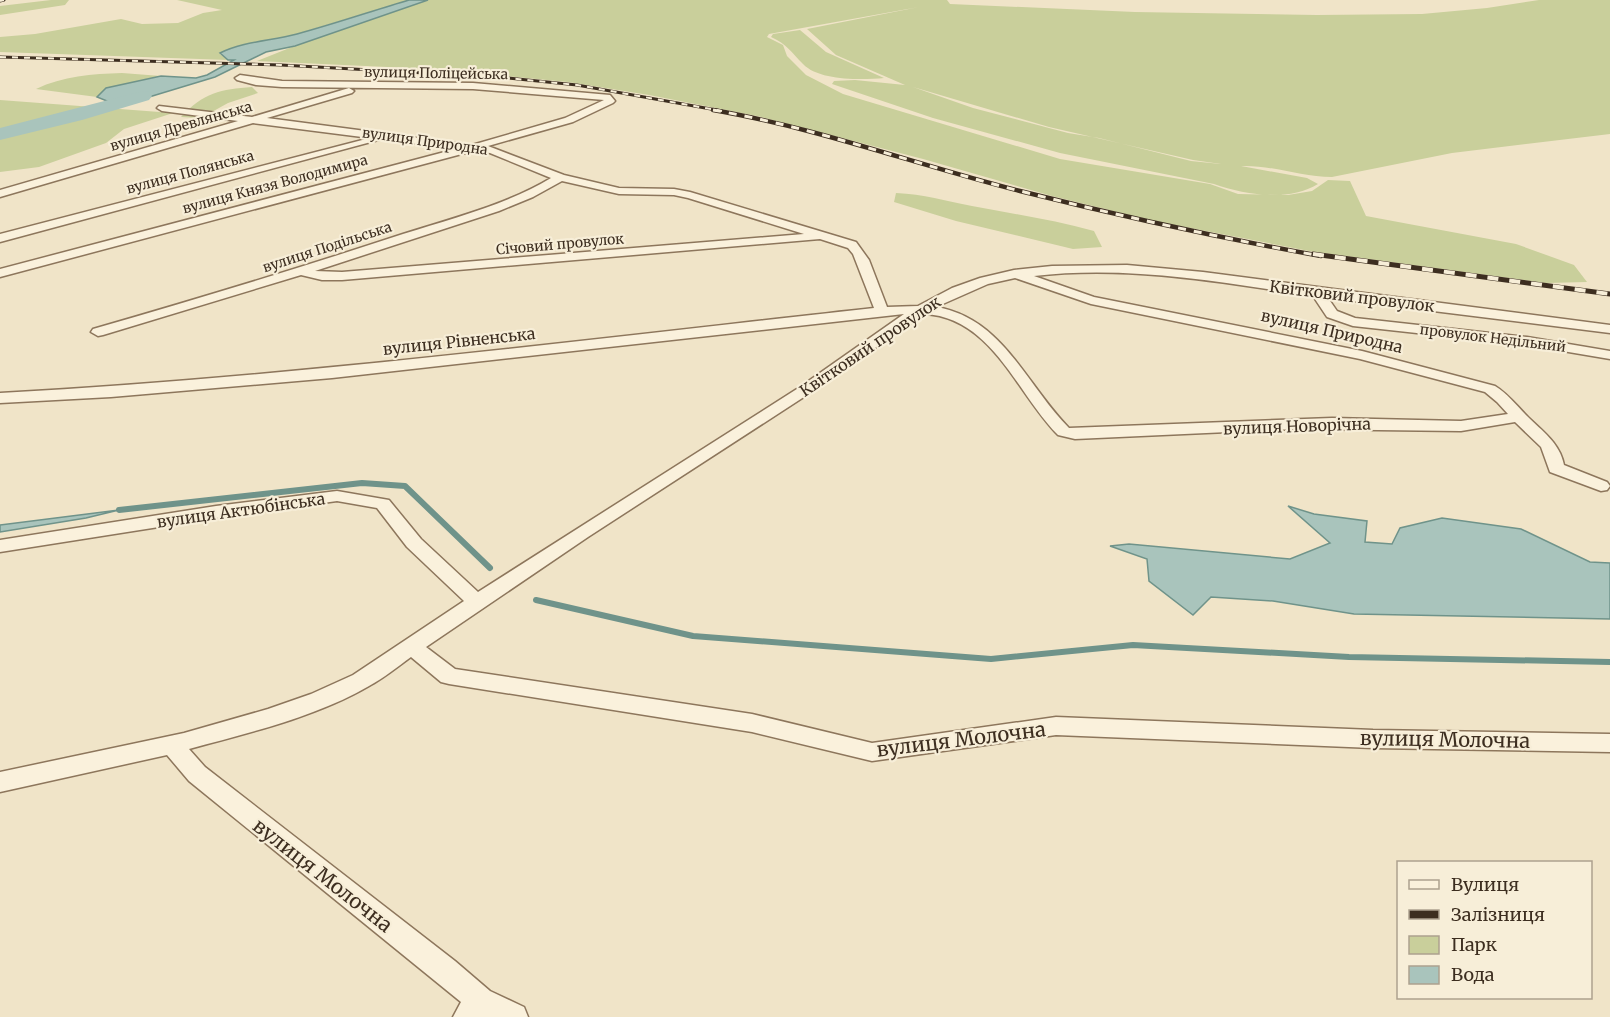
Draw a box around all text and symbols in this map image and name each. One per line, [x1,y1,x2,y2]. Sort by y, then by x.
street label: вулиця Поліцейська [364,63,509,83]
street label: вулиця Древлянська [108,97,254,155]
street label: вулиця Природна [361,123,489,159]
street label: вулиця Полянська [124,146,256,198]
street label: вулиця Князя Володимира [180,150,370,217]
street label: вулиця Подільська [260,217,394,276]
street label: Січовий провулок [495,229,625,259]
street label: Квітковий провулок [1268,276,1436,316]
street label: Квітковий провулок [796,291,944,401]
street label: вулиця Природна [1259,305,1405,357]
street label: провулок Недільний [1419,320,1567,356]
street label: вулиця Рівненська [382,323,537,359]
street label: вулиця Новорічна [1223,413,1372,439]
street label: вулиця Актюбінська [156,488,327,532]
street label: вулиця Молочна [875,716,1047,762]
street label: вулиця Молочна [1360,725,1531,753]
street label: вулиця Молочна [248,813,398,937]
legend [1397,861,1592,999]
text: Вулиця [1451,873,1519,896]
text: Залізниця [1451,903,1545,926]
text: Парк [1451,933,1497,956]
text: Вода [1451,963,1495,986]

